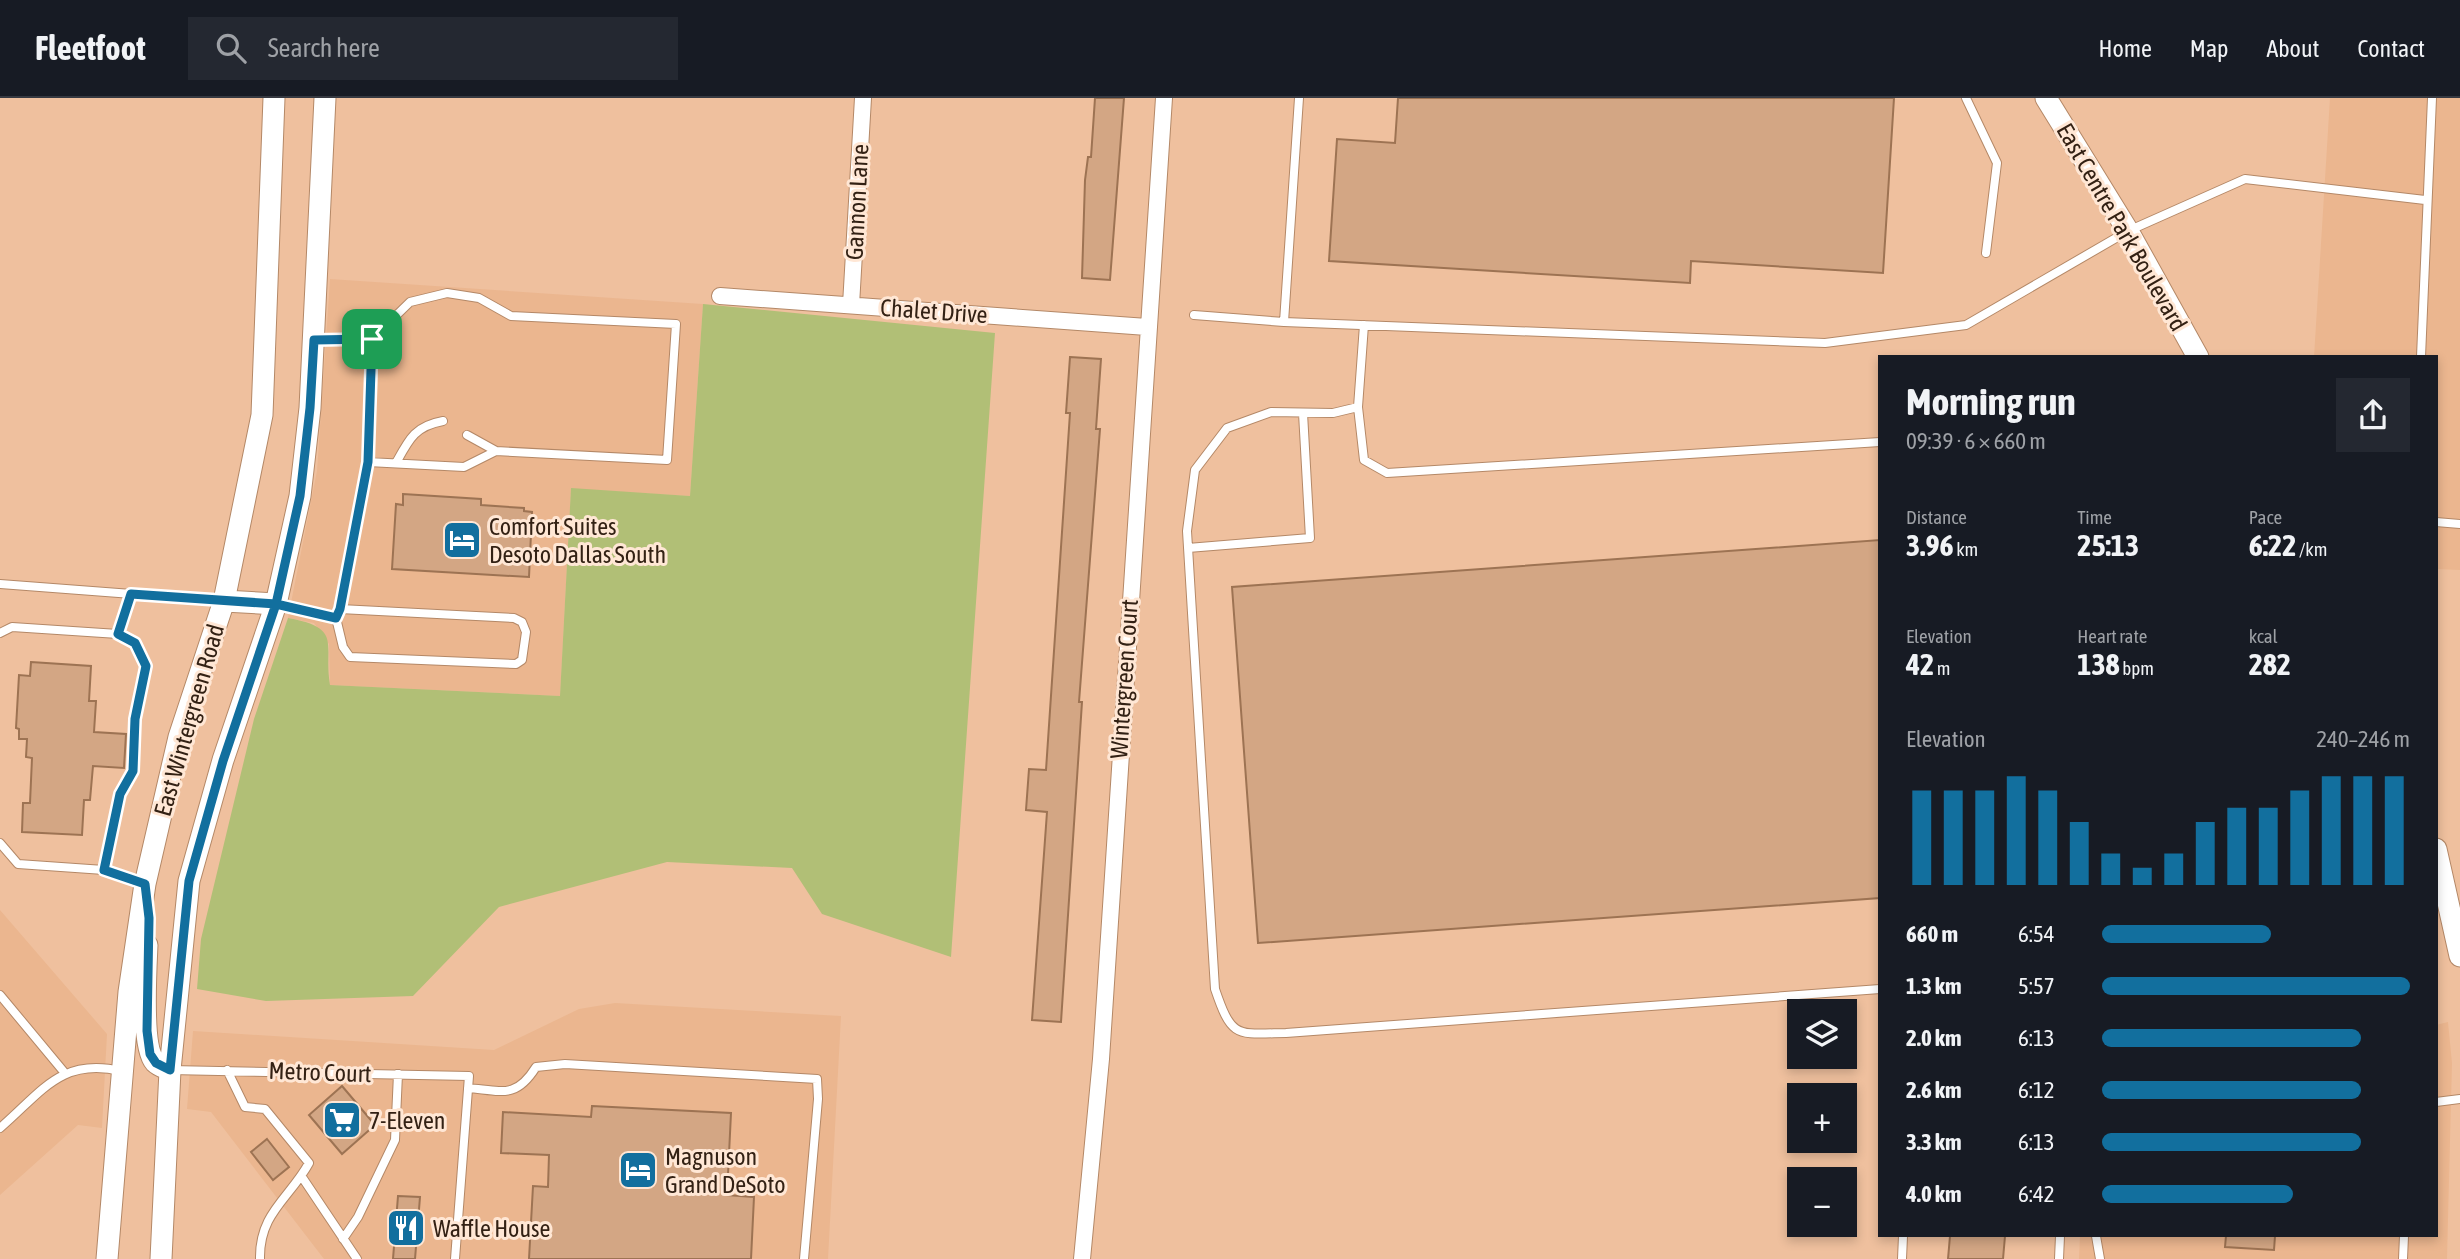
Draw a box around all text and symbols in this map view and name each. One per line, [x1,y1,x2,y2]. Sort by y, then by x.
search box [188,17,678,80]
text: Fleetfoot [35,29,146,67]
icon: search [212,29,250,67]
text: Search here [268,33,380,63]
text: Home [2098,35,2152,62]
text: Map [2190,35,2228,62]
text: About [2266,35,2319,62]
text: Contact [2357,35,2425,62]
street label: East Centre Park Boulevard [2052,118,2192,336]
street label: Gannon Lane [840,143,874,261]
street label: Chalet Drive [879,294,989,328]
pin [342,309,402,369]
icon: arrive [353,320,391,358]
button: share [2336,378,2410,452]
text: Morning run [1906,380,2076,423]
text: 09:39 · 6 × 660 m [1906,428,2046,454]
text: Distance [1906,506,1967,528]
text: Time [2077,506,2112,528]
text: Pace [2249,506,2282,528]
place label: Comfort Suites Desoto Dallas South [489,513,666,568]
hotel icon: Comfort Suites Desoto Dallas South [441,519,483,561]
text: 3.96 [1906,528,1954,562]
text: 25:13 [2077,528,2139,562]
text: 6:22 [2249,528,2296,562]
text: km [1954,538,1978,560]
text: /km [2296,538,2327,560]
street label: Wintergreen Court [1105,598,1143,760]
street label: East Wintergreen Road [149,621,229,819]
text: Elevation [1906,625,1972,647]
text: Heart rate [2077,625,2147,647]
text: kcal [2249,625,2278,647]
text: 42 [1906,647,1934,681]
text: 138 [2077,647,2120,681]
text: 282 [2249,647,2291,681]
text: m [1934,657,1951,679]
text: bpm [2120,657,2154,679]
text: Elevation [1906,726,1986,752]
text: 240–246 m [2316,726,2410,752]
text: 660 m [1906,921,1958,947]
text: 6:54 [2018,921,2055,947]
text: 1.3 km [1906,973,1962,999]
text: 5:57 [2018,973,2055,999]
map controls [1787,999,1857,1237]
button: layers [1787,999,1857,1069]
text: 2.0 km [1906,1025,1962,1051]
text: 6:13 [2018,1025,2055,1051]
street label: Metro Court [268,1057,372,1087]
text: 2.6 km [1906,1077,1962,1103]
text: 6:12 [2018,1077,2055,1103]
button: + [1787,1083,1857,1153]
supermarket icon: 7-Eleven [321,1099,363,1141]
place label: 7-Eleven [369,1107,445,1134]
text: 3.3 km [1906,1129,1962,1155]
text: 6:13 [2018,1129,2055,1155]
place label: Magnuson Grand DeSoto [665,1143,785,1198]
hotel icon: Magnuson Grand DeSoto [617,1149,659,1191]
button: − [1787,1167,1857,1237]
text: 4.0 km [1906,1181,1962,1207]
text: 6:42 [2018,1181,2055,1207]
restaurant icon: Waffle House [385,1207,427,1249]
place label: Waffle House [433,1215,550,1242]

